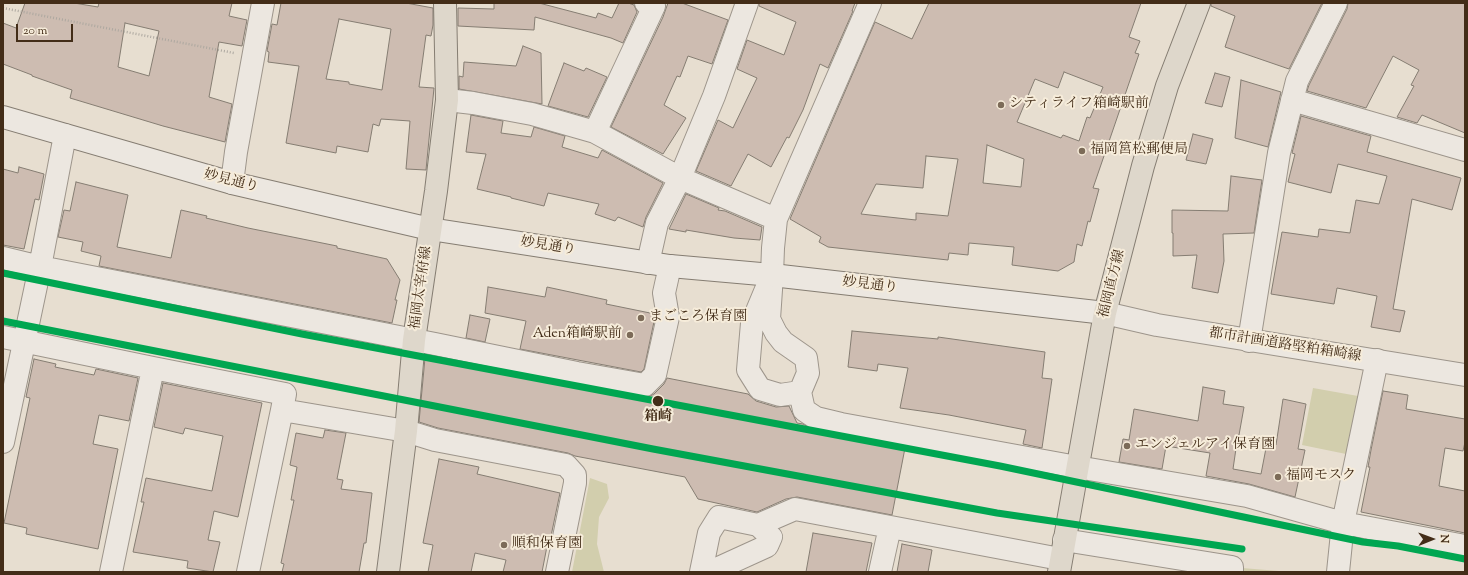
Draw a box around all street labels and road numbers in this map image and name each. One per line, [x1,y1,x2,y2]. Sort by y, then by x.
street label: 妙見通り [202,167,260,197]
street label: 妙見通り [519,234,577,260]
street label: 福岡太宰府線 [408,245,436,331]
street label: 福岡直方線 [1096,248,1130,320]
street label: 妙見通り [841,274,899,298]
street label: 都市計画道路堅粕箱崎線 [1208,326,1362,366]

